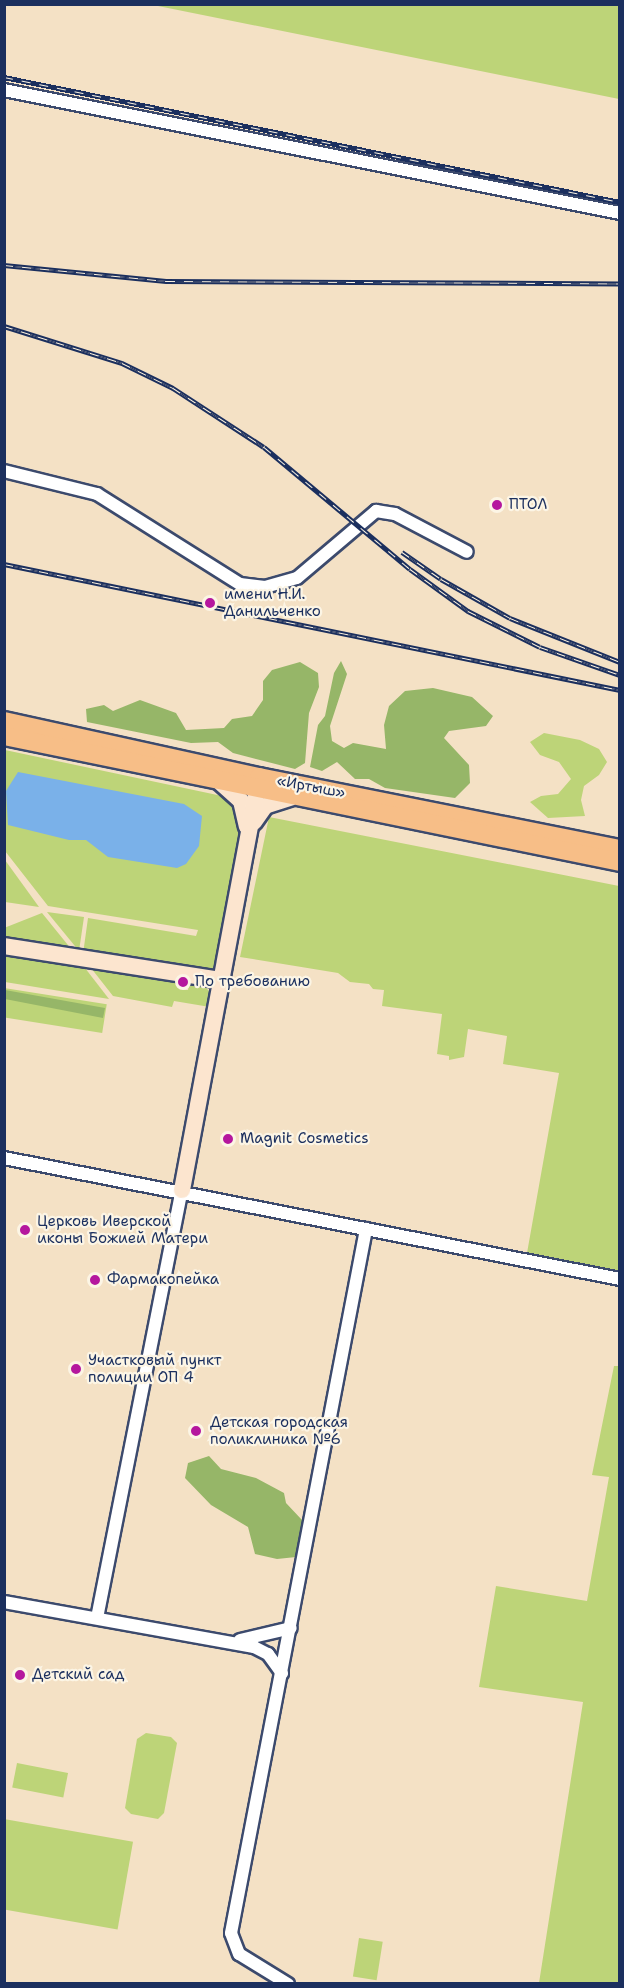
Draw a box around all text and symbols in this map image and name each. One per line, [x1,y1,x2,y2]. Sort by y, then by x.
place label: ПТОЛ [509,496,547,514]
marker: ПТОЛ [490,498,504,512]
place label: имени Н.И. Данильченко [224,585,321,620]
marker: имени Н.И. Данильченко [201,594,219,612]
street label: «Иртыш» [275,772,347,802]
place label: По требованию [195,973,310,991]
marker: По требованию [176,975,190,989]
place label: Magnit Cosmetics [240,1130,369,1148]
marker: Magnit Cosmetics [221,1132,235,1146]
place label: Церковь Иверской иконы Божией Матери [37,1212,208,1247]
marker: Церковь Иверской иконы Божией Матери [18,1223,32,1237]
place label: Фармакопейка [107,1271,219,1289]
marker: Фармакопейка [88,1273,102,1287]
place label: Участковый пункт полиции ОП 4 [88,1351,221,1386]
marker: Участковый пункт полиции ОП 4 [69,1362,83,1376]
place label: Детская городская поликлиника №6 [210,1413,348,1448]
marker: Детская городская поликлиника №6 [187,1422,205,1440]
place label: Детский сад [32,1666,124,1684]
marker: Детский сад [13,1668,27,1682]

